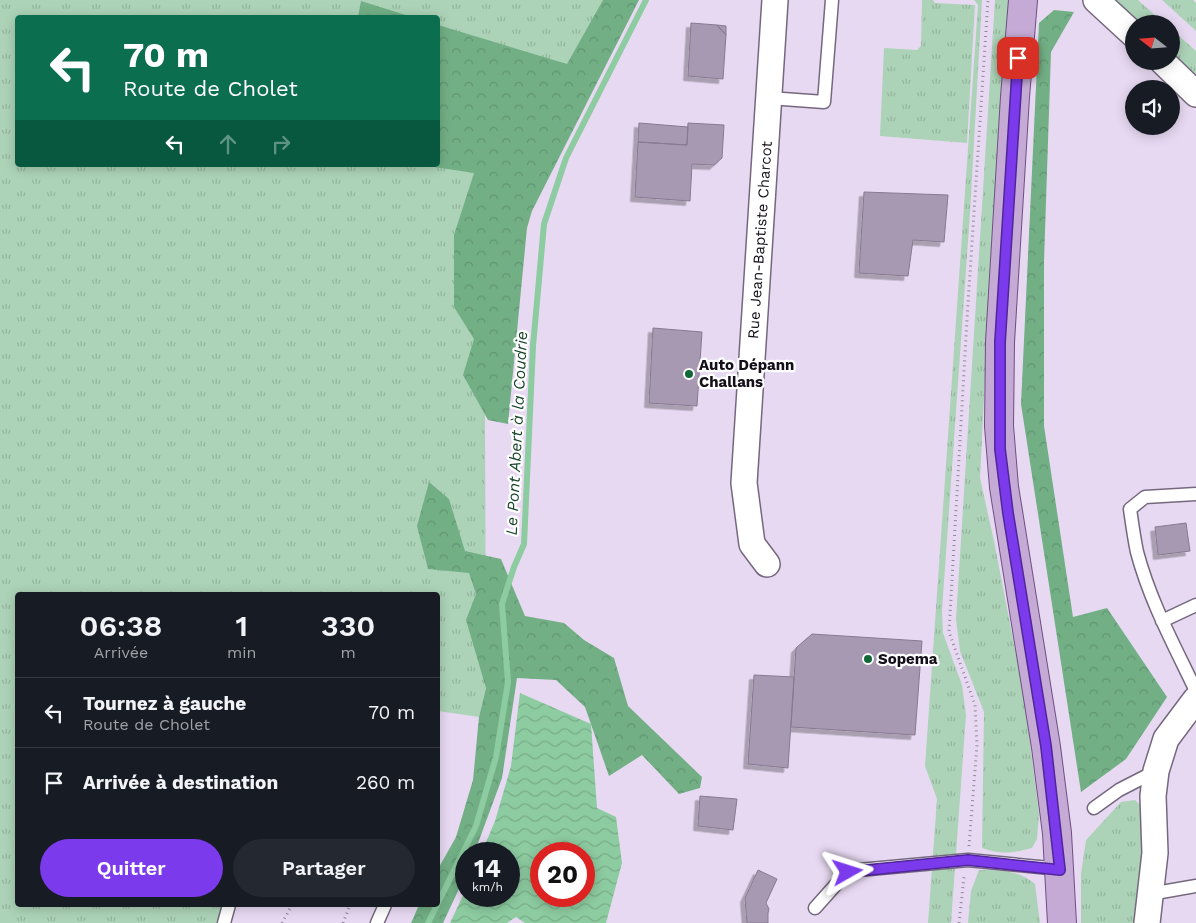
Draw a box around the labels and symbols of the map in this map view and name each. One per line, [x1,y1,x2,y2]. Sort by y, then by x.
north arrow [1125,15,1180,70]
pin [997,37,1039,79]
street label: Rue Jean-Baptiste Charcot [744,140,776,339]
water label: Le Pont Abert à la Coudrie [502,330,531,536]
place label: Auto Dépann Challans [699,356,794,391]
marker: Auto Dépann Challans [683,368,695,380]
place label: Sopema [878,650,938,668]
marker: Sopema [862,653,874,665]
speed limit sign: 20 [530,842,595,907]
position arrow [821,845,873,897]

